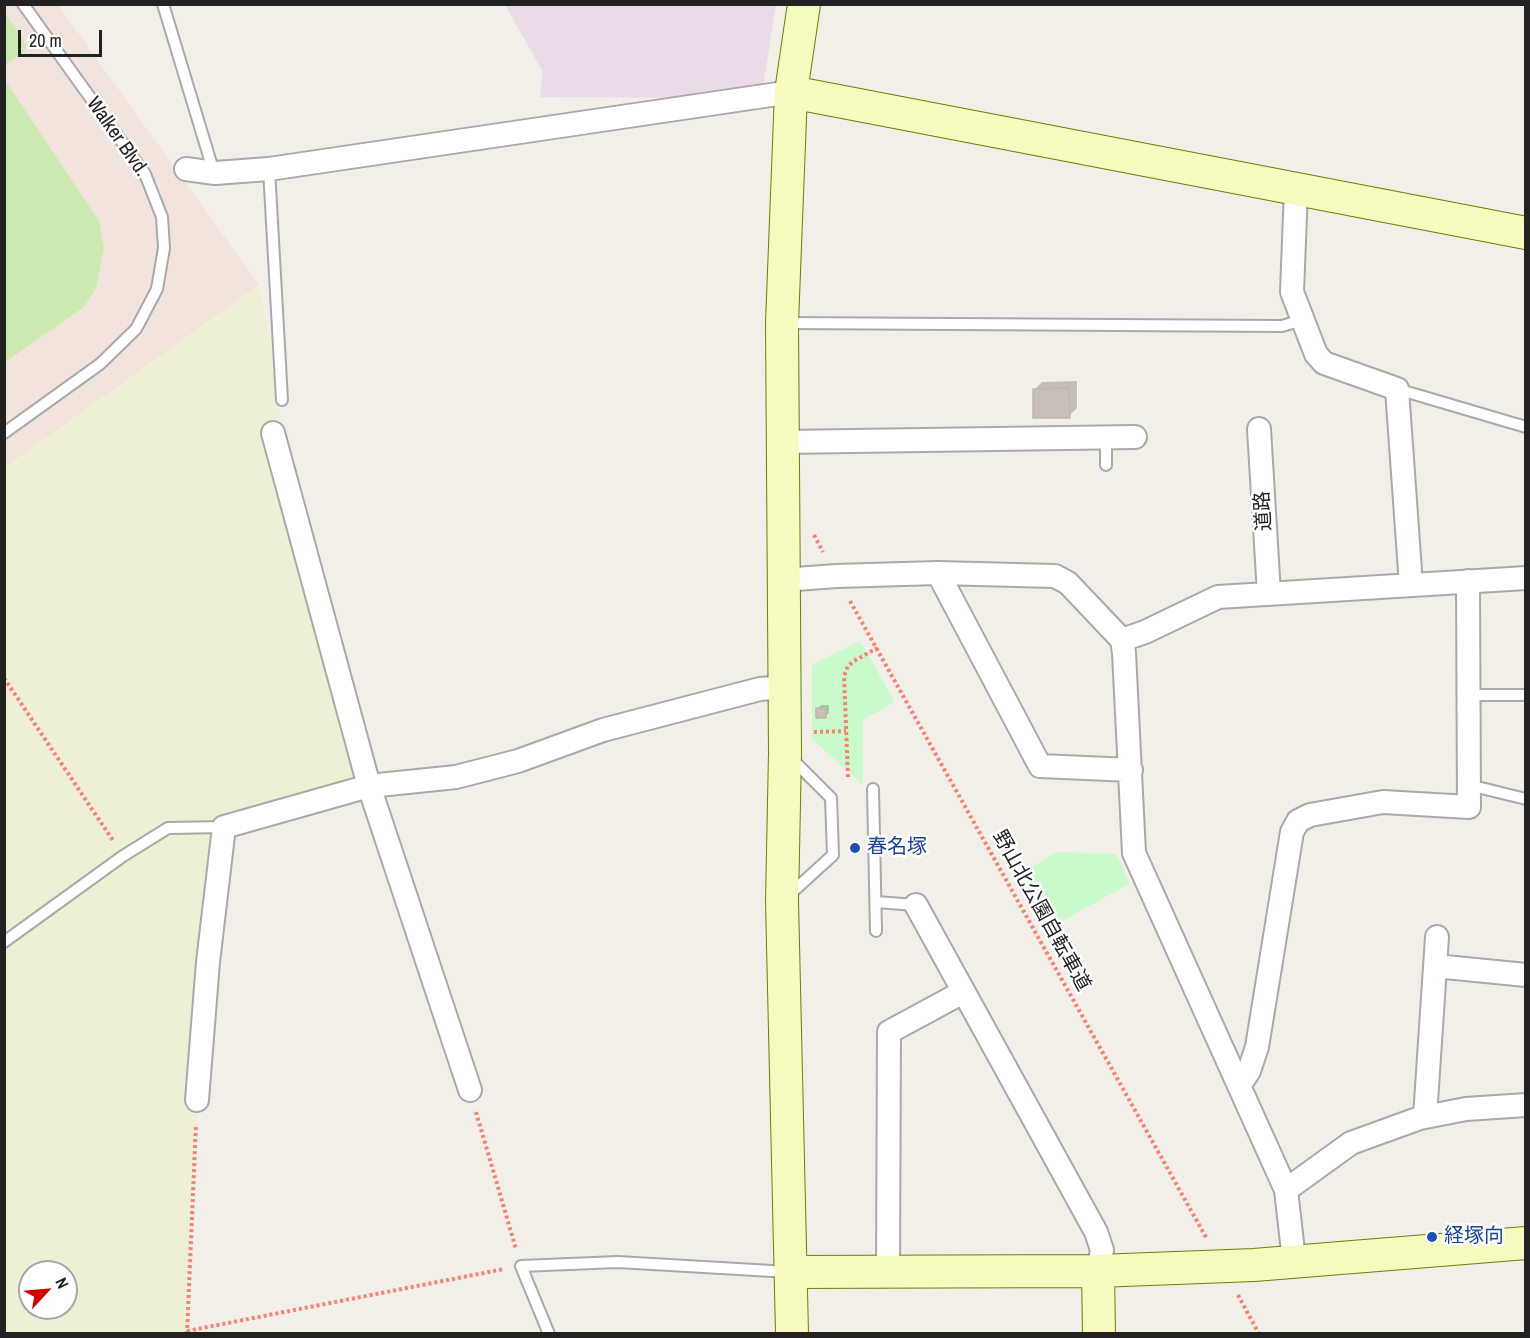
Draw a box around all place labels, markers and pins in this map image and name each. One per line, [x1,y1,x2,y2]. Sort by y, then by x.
place label: 春名塚 [867,836,927,860]
marker: 春名塚 [848,841,862,855]
place label: 経塚向 [1444,1225,1504,1249]
marker: 経塚向 [1425,1230,1439,1244]

